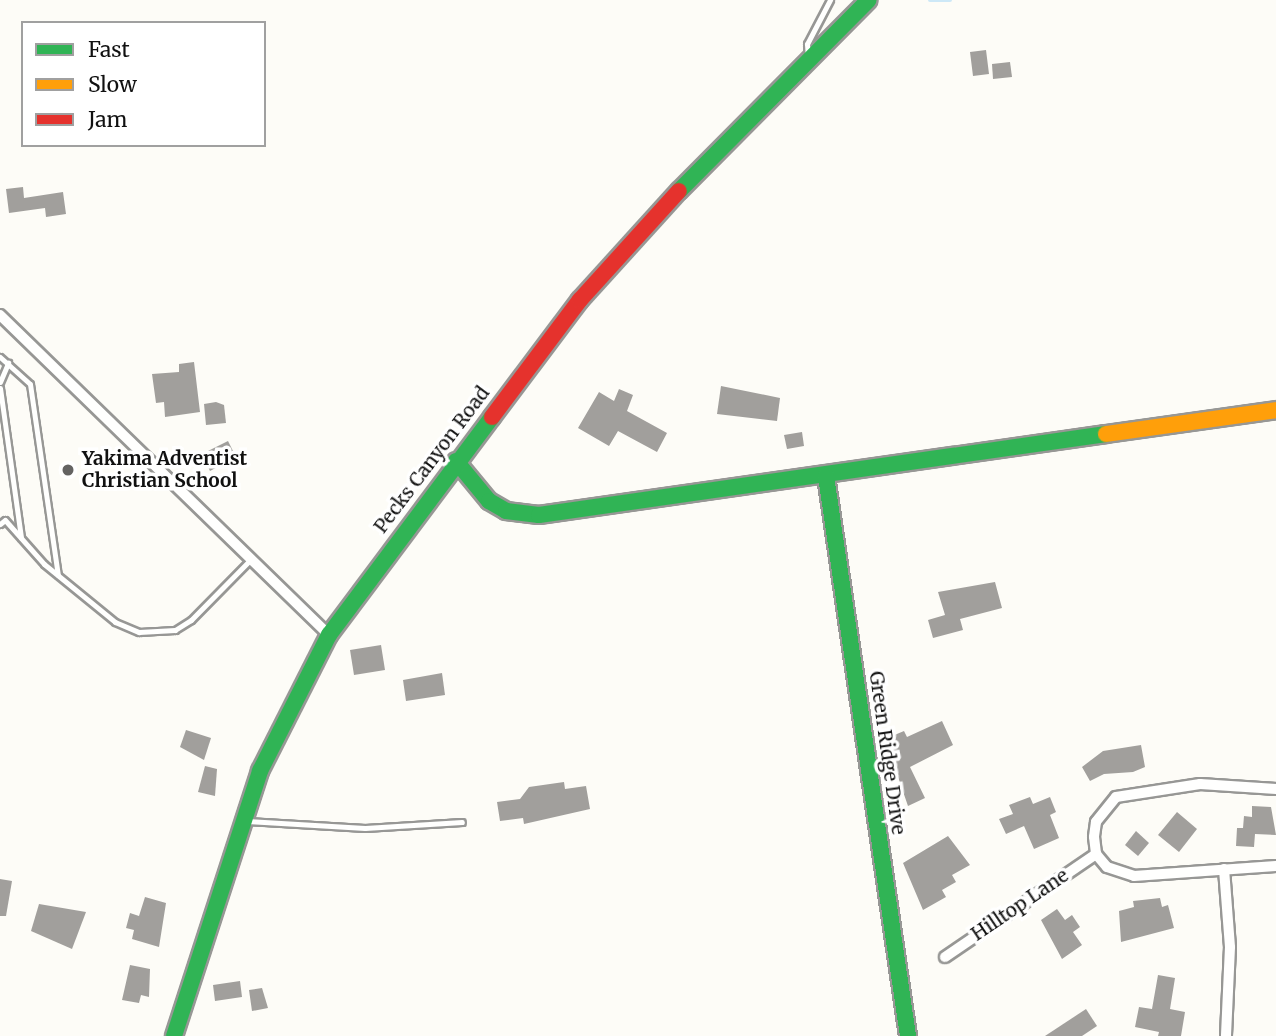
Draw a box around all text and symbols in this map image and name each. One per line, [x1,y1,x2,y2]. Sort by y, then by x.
legend [21,21,266,147]
text: Fast [88,36,130,63]
text: Slow [88,71,137,98]
text: Jam [88,106,127,133]
street label: Pecks Canyon Road [370,382,494,538]
place label: Yakima Adventist Christian School [82,448,247,492]
marker: Yakima Adventist Christian School [60,462,76,478]
street label: Green Ridge Drive [864,670,910,836]
street label: Hilltop Lane [967,864,1073,946]

